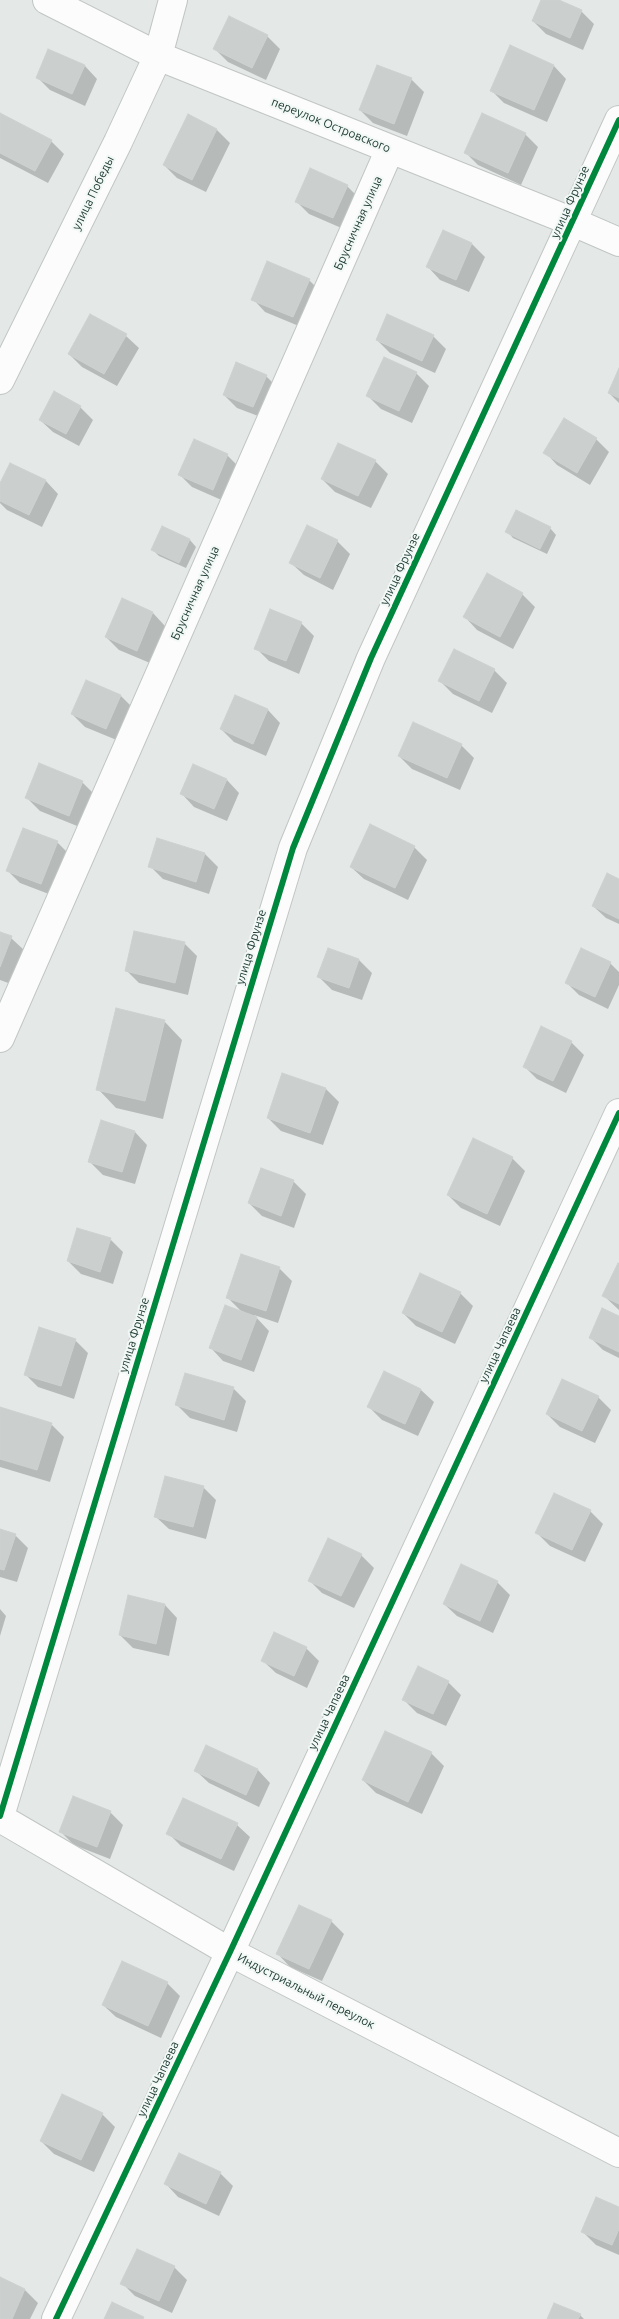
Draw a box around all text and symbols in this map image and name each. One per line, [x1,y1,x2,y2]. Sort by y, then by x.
street label: переулок Островского [269,95,393,155]
street label: улица Победы [69,154,117,232]
street label: улица Фрунзе [548,163,592,241]
street label: Брусничная улица [331,174,385,272]
street label: улица Фрунзе [377,531,423,607]
street label: Брусничная улица [168,544,222,642]
street label: улица Фрунзе [233,908,269,986]
street label: улица Фрунзе [116,1296,152,1374]
street label: улица Чапаева [476,1305,524,1385]
street label: улица Чапаева [305,1672,353,1752]
street label: Индустриальный переулок [235,1950,377,2032]
street label: улица Чапаева [134,2039,182,2119]

